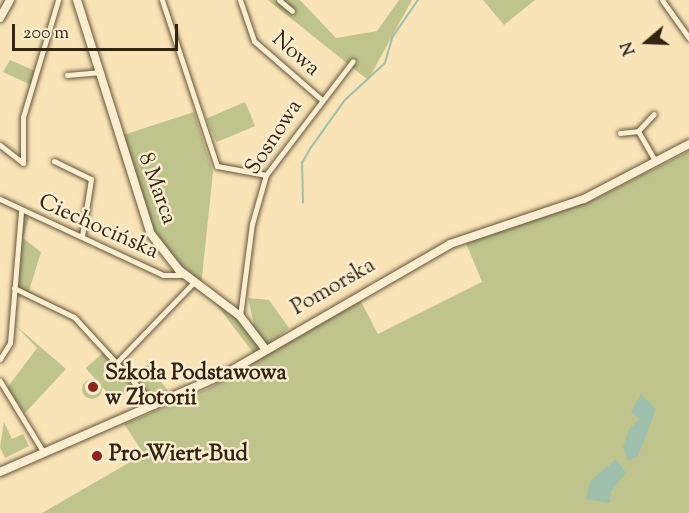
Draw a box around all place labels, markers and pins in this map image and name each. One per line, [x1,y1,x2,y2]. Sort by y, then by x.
place label: Szkoła Podstawowa w Złotorii [105,361,287,412]
marker: Szkoła Podstawowa w Złotorii [86,380,100,394]
place label: Pro-Wiert-Bud [109,443,248,469]
marker: Pro-Wiert-Bud [90,449,104,463]

